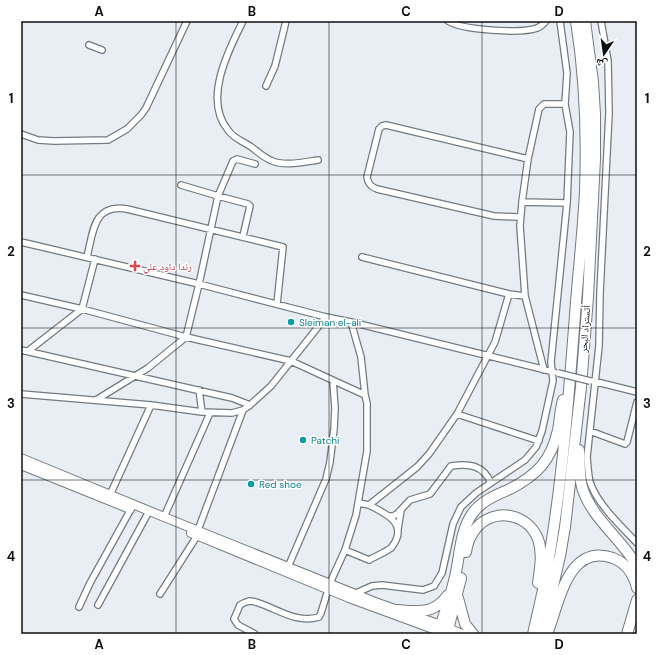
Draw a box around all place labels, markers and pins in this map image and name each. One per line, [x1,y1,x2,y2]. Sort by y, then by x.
place label: رندا داود علي [143,260,192,274]
marker: رندا داود علي [130,261,140,271]
place label: Sleiman el-ali [299,316,361,329]
marker: Sleiman el-ali [286,317,296,327]
place label: Patchi [311,434,340,447]
marker: Patchi [298,435,308,445]
place label: Red shoe [259,478,302,491]
marker: Red shoe [246,479,256,489]

